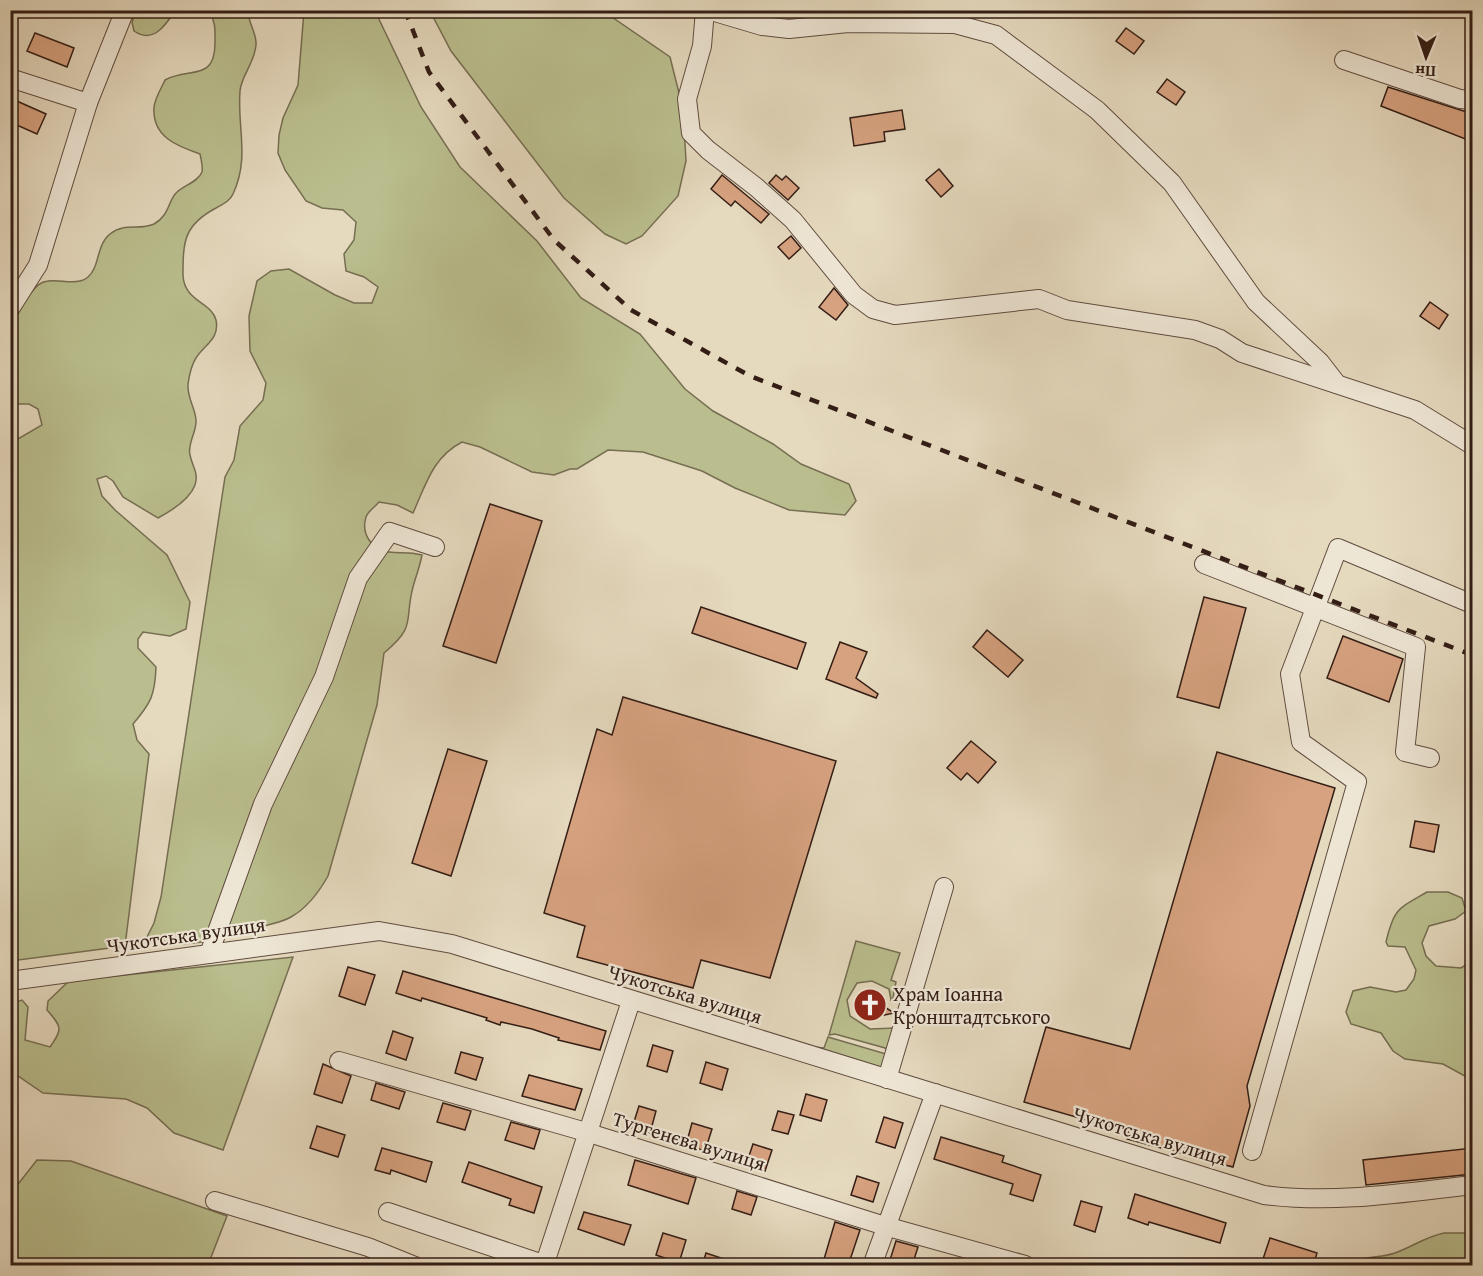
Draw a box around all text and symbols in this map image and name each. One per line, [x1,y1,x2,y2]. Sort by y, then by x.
north arrow [1396,27,1456,87]
text: Пн [1415,60,1436,84]
street label: Чукотська вулиця [105,909,267,960]
street label: Чукотська вулиця [604,956,766,1031]
place label: Храм Іоанна Кронштадтського [893,979,1050,1031]
church icon: Храм Іоанна Кронштадтського [852,987,888,1023]
street label: Чукотська вулиця [1069,1098,1231,1173]
street label: Тургенєва вулиця [609,1103,769,1178]

